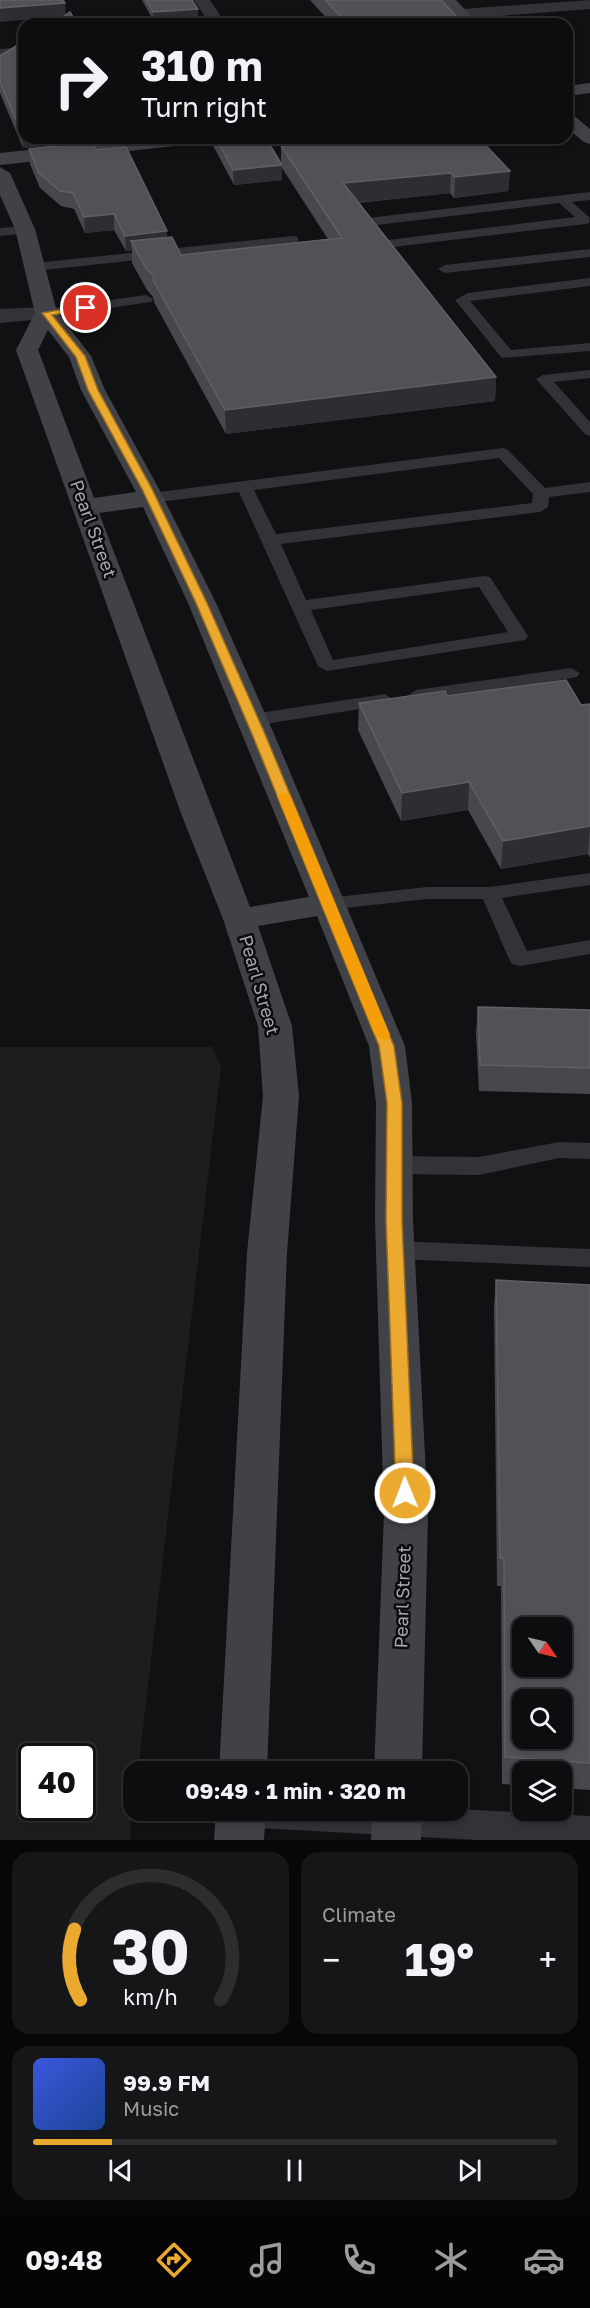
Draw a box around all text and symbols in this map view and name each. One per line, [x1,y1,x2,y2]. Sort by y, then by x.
text: 310 m [141,40,263,90]
icon: right [42,42,120,120]
text: Turn right [141,91,267,123]
pin [60,282,111,333]
icon: arrive [69,291,102,324]
street label: Pearl Street [66,477,122,581]
street label: Pearl Street [235,932,285,1037]
position arrow [373,1461,437,1525]
street label: Pearl Street [389,1545,415,1649]
north arrow [512,1617,572,1677]
map controls [512,1617,572,1821]
button: search [512,1689,572,1749]
speed limit sign: 40 [18,1743,96,1821]
button: layers [512,1761,572,1821]
text: 09:49 · 1 min · 320 m [185,1777,406,1804]
text: Climate [322,1902,396,1926]
text: 30 [111,1913,190,1988]
text: 19° [405,1932,474,1986]
text: − [322,1940,340,1979]
text: + [539,1940,557,1979]
text: km/h [123,1984,178,2010]
text: 99.9 FM [123,2069,210,2096]
text: Music [123,2096,179,2120]
icon: previous [104,2154,137,2187]
icon: pause [278,2154,311,2187]
icon: next [453,2154,486,2187]
icon: directions [153,2239,195,2281]
icon: music [246,2239,288,2281]
icon: phone [338,2239,380,2281]
icon: climate [430,2239,472,2281]
icon: car [523,2239,565,2281]
text: 09:48 [25,2244,103,2276]

